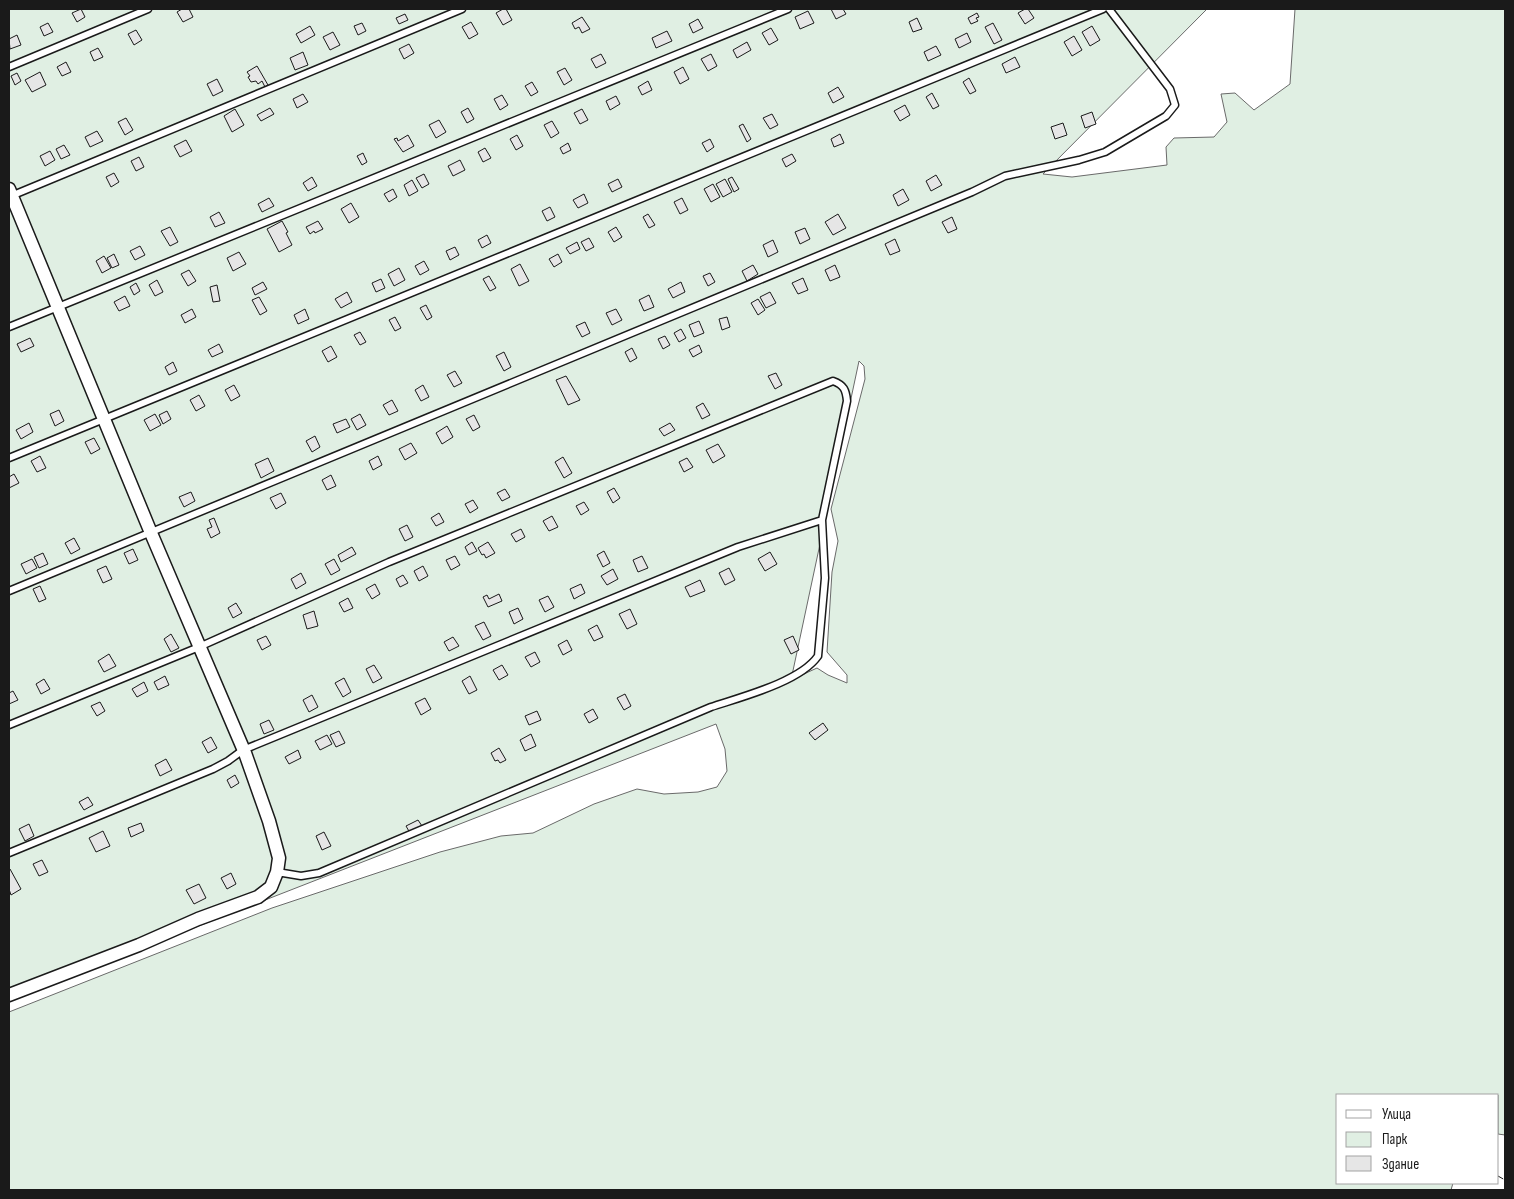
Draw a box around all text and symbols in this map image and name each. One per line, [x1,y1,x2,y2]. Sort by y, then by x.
legend [1336,1094,1499,1184]
text: Улица [1382,1105,1411,1124]
text: Парк [1382,1130,1408,1149]
text: Здание [1382,1155,1419,1174]

